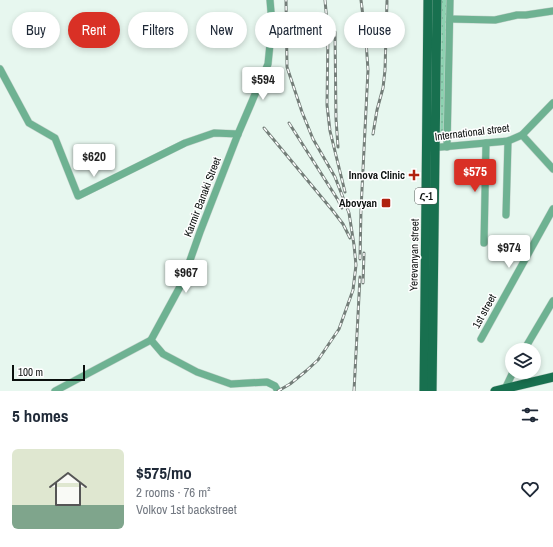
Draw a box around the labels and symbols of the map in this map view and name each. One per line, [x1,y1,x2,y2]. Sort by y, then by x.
pin: $594 [239,67,287,101]
street label: International street [434,120,511,144]
pin: $620 [70,144,118,178]
street label: Karmir Banaki Street [180,155,224,239]
pin: $575 [451,159,499,193]
place label: Innova Clinic [349,168,405,182]
marker: Innova Clinic [408,169,420,181]
road number: Հ-1 [415,188,437,204]
place label: Abovyan [339,196,377,210]
marker: Abovyan [380,197,392,209]
street label: Yerevanyan street [406,218,422,291]
pin: $974 [485,235,533,269]
pin: $967 [162,260,210,294]
street label: 1st street [469,291,499,331]
scale bar [12,363,85,382]

